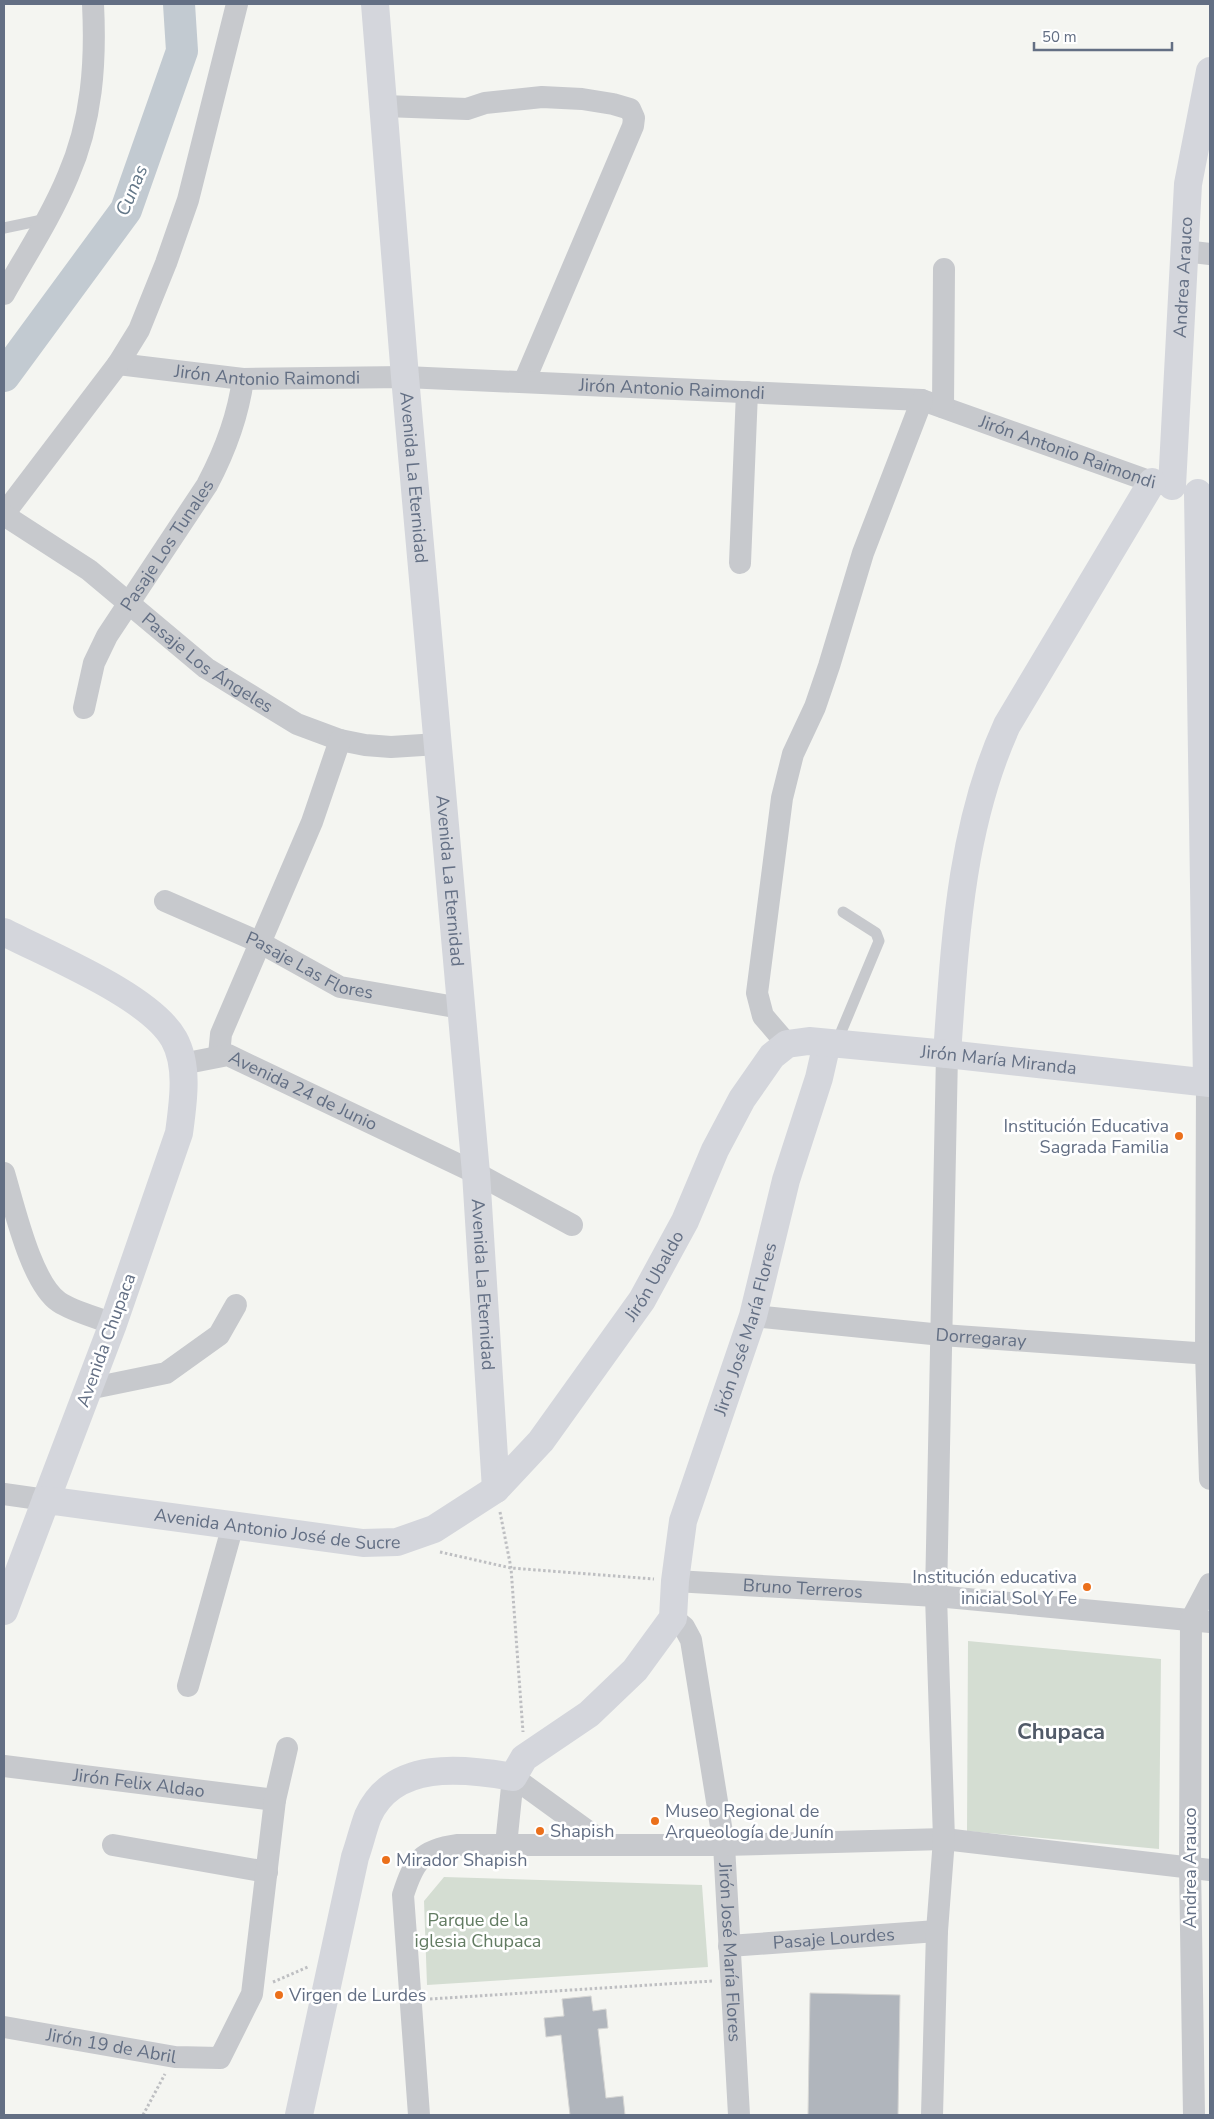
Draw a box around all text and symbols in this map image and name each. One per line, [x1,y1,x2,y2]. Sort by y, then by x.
scale bar [1034,20,1172,52]
text: 50 m [1042,27,1077,47]
water label: Cunas [110,161,154,220]
street label: Andrea Arauco [1168,216,1198,338]
street label: Jirón Antonio Raimondi [172,359,360,391]
street label: Jirón Antonio Raimondi [577,373,765,405]
street label: Avenida La Eternidad [394,391,434,564]
street label: Jirón Antonio Raimondi [975,409,1158,494]
street label: Pasaje Los Tunales [115,475,220,616]
street label: Pasaje Los Ángeles [137,607,278,718]
street label: Avenida La Eternidad [430,794,470,968]
street label: Pasaje Las Flores [242,926,375,1005]
street label: Jirón María Miranda [919,1039,1078,1080]
street label: Avenida 24 de Junio [225,1045,381,1136]
place label: Institución Educativa Sagrada Familia [1003,1114,1169,1159]
marker: Institución Educativa Sagrada Familia [1173,1130,1185,1142]
street label: Avenida La Eternidad [466,1198,500,1371]
street label: Jirón Ubaldo [618,1226,689,1326]
street label: Jirón José María Flores [708,1240,782,1420]
street label: Avenida Chupaca [71,1270,141,1410]
street label: Dorregaray [935,1323,1028,1353]
street label: Avenida Antonio José de Sucre [153,1503,401,1555]
place label: Institución educativa inicial Sol Y Fe [912,1565,1077,1610]
street label: Bruno Terreros [742,1573,863,1604]
marker: Institución educativa inicial Sol Y Fe [1081,1581,1093,1593]
district label: Chupaca [1017,1717,1105,1747]
street label: Jirón Felix Aldao [71,1763,206,1803]
place label: Museo Regional de Arqueología de Junín [665,1799,834,1844]
street label: Andrea Arauco [1178,1807,1202,1929]
marker: Museo Regional de Arqueología de Junín [649,1815,661,1827]
place label: Shapish [550,1819,614,1843]
marker: Shapish [534,1825,546,1837]
place label: Mirador Shapish [396,1848,527,1872]
marker: Mirador Shapish [380,1854,392,1866]
street label: Jirón José María Flores [713,1861,747,2043]
park label: Parque de la iglesia Chupaca [415,1908,541,1953]
street label: Pasaje Lourdes [772,1922,895,1955]
place label: Virgen de Lurdes [288,1983,426,2007]
marker: Virgen de Lurdes [273,1989,285,2001]
street label: Jirón 19 de Abril [43,2022,179,2069]

